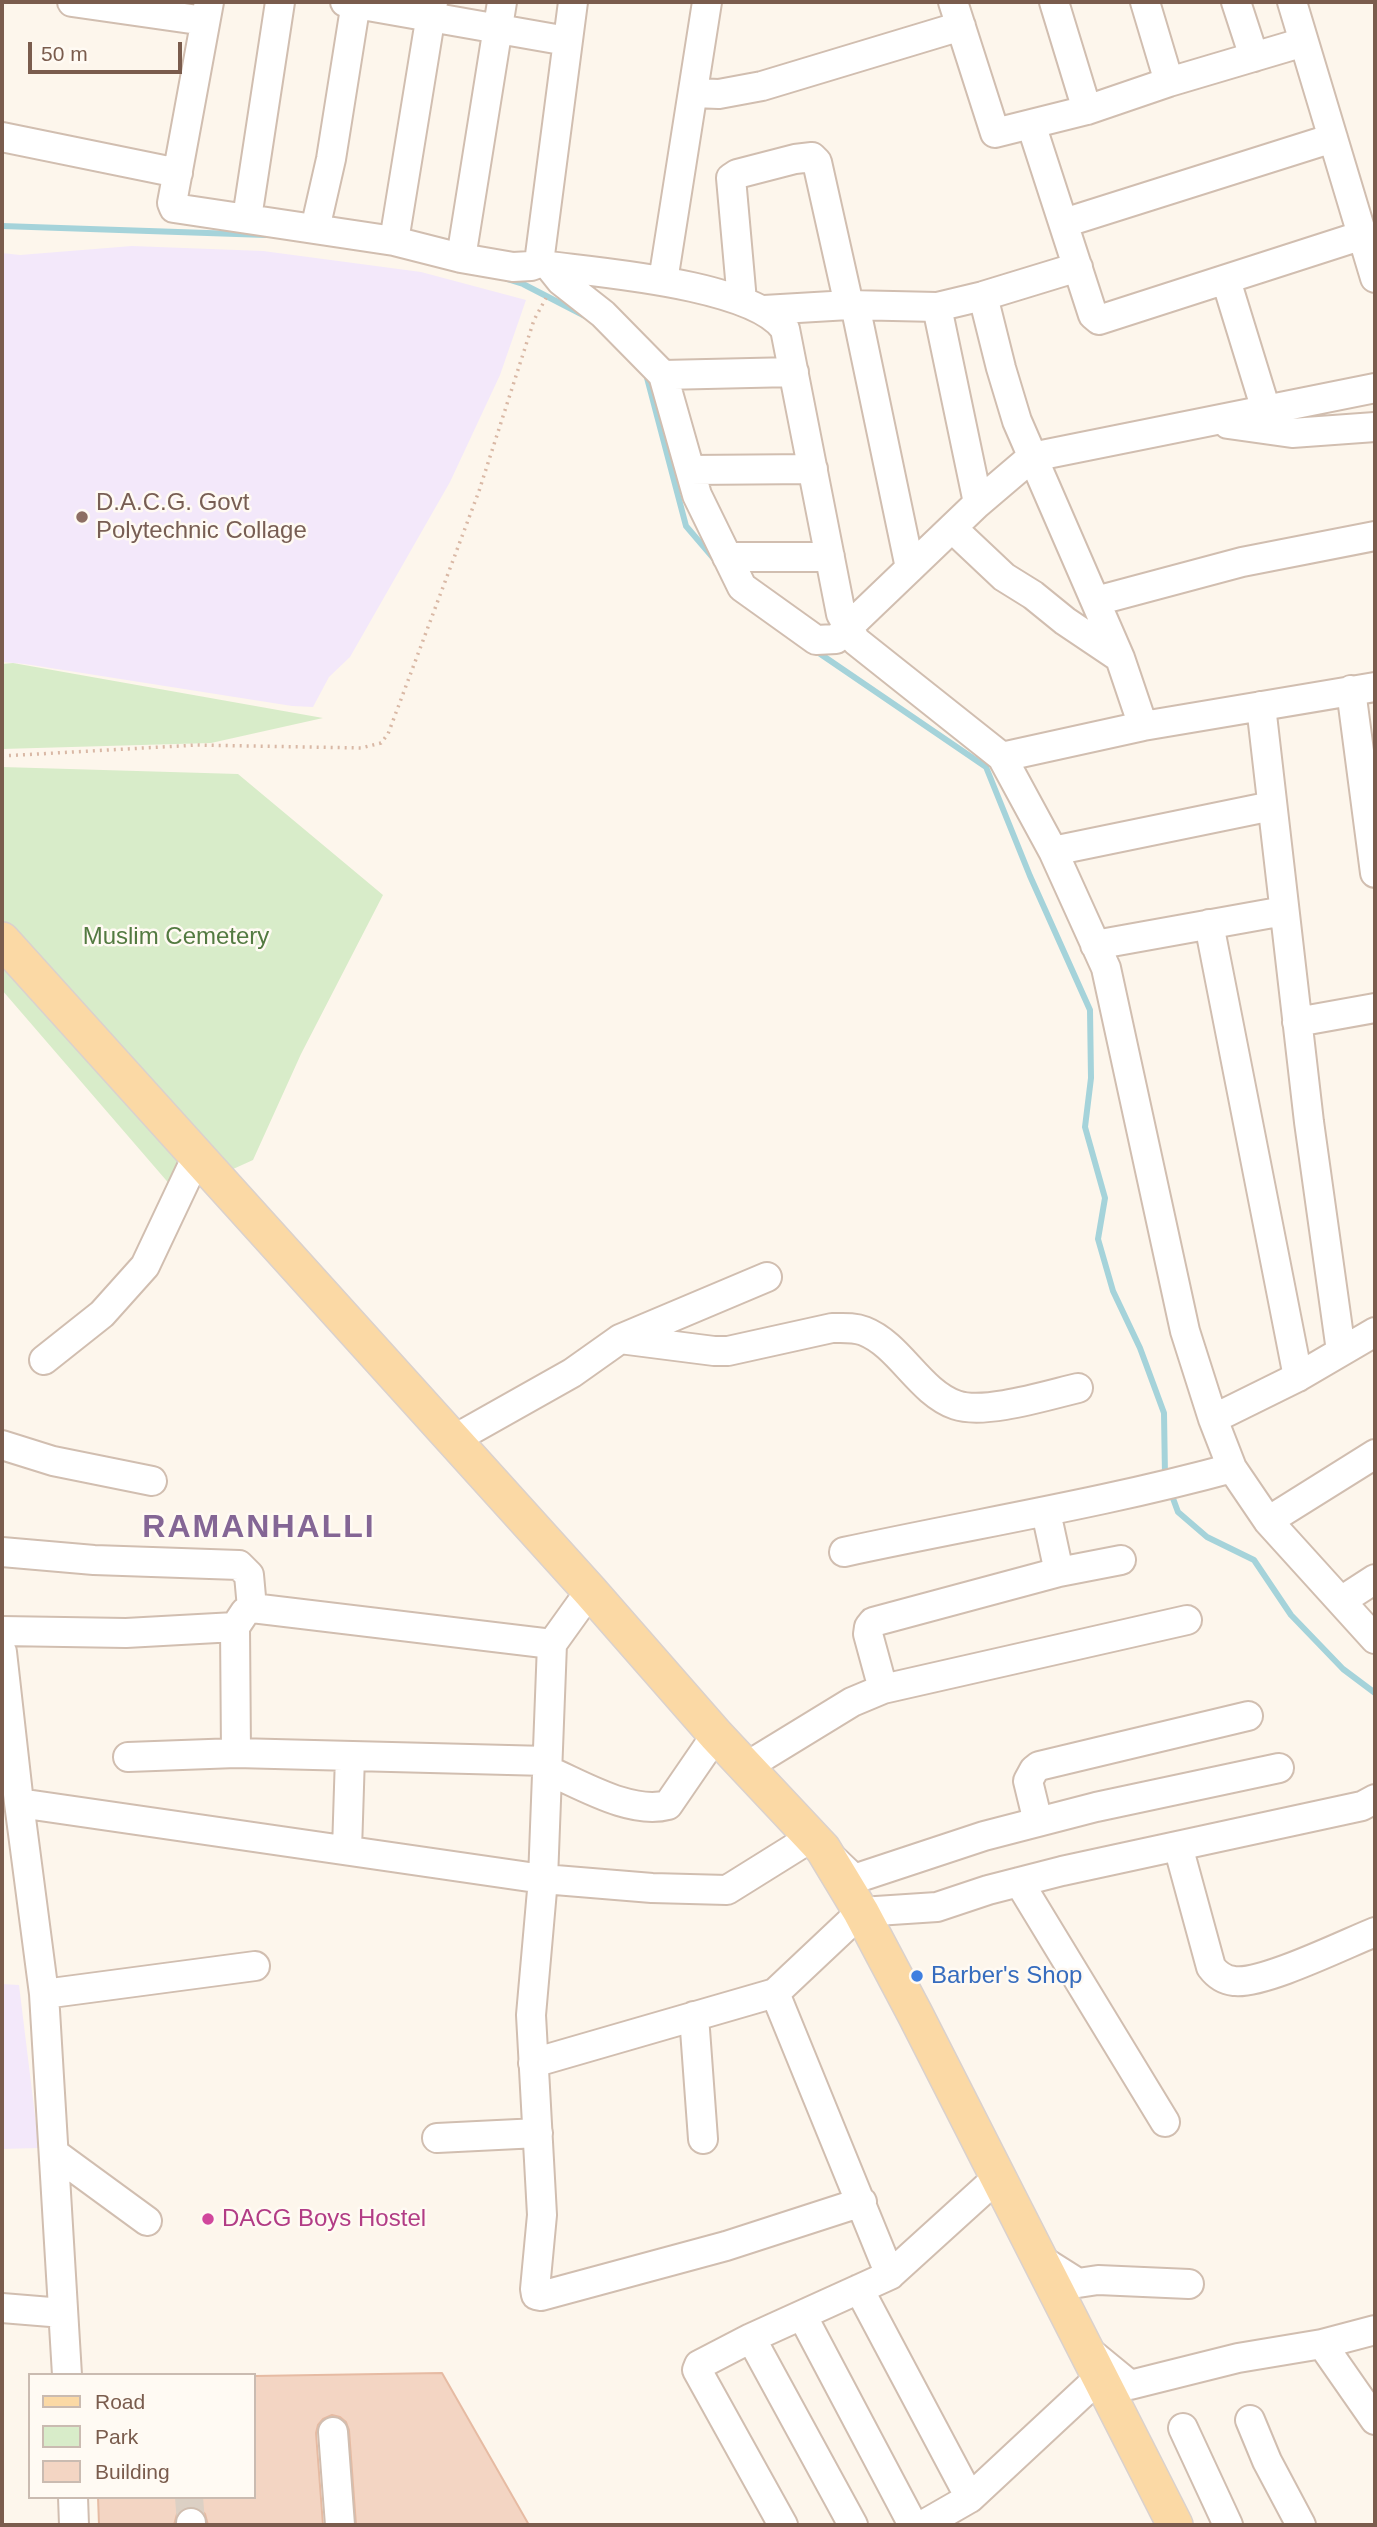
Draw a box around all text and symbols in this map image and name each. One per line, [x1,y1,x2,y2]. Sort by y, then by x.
scale bar [32,28,186,72]
text: 50 m [41,42,88,65]
place label: D.A.C.G. Govt Polytechnic Collage [96,489,307,545]
marker: D.A.C.G. Govt Polytechnic Collage [74,509,90,525]
park label: Muslim Cemetery [83,923,269,951]
district label: RAMANHALLI [144,1509,374,1547]
place label: Barber's Shop [931,1962,1082,1990]
marker: Barber's Shop [909,1968,925,1984]
place label: DACG Boys Hostel [222,2205,426,2233]
marker: DACG Boys Hostel [200,2211,216,2227]
legend [28,2373,256,2499]
text: Road [95,2390,145,2413]
text: Park [95,2425,138,2448]
text: Building [95,2460,170,2483]

